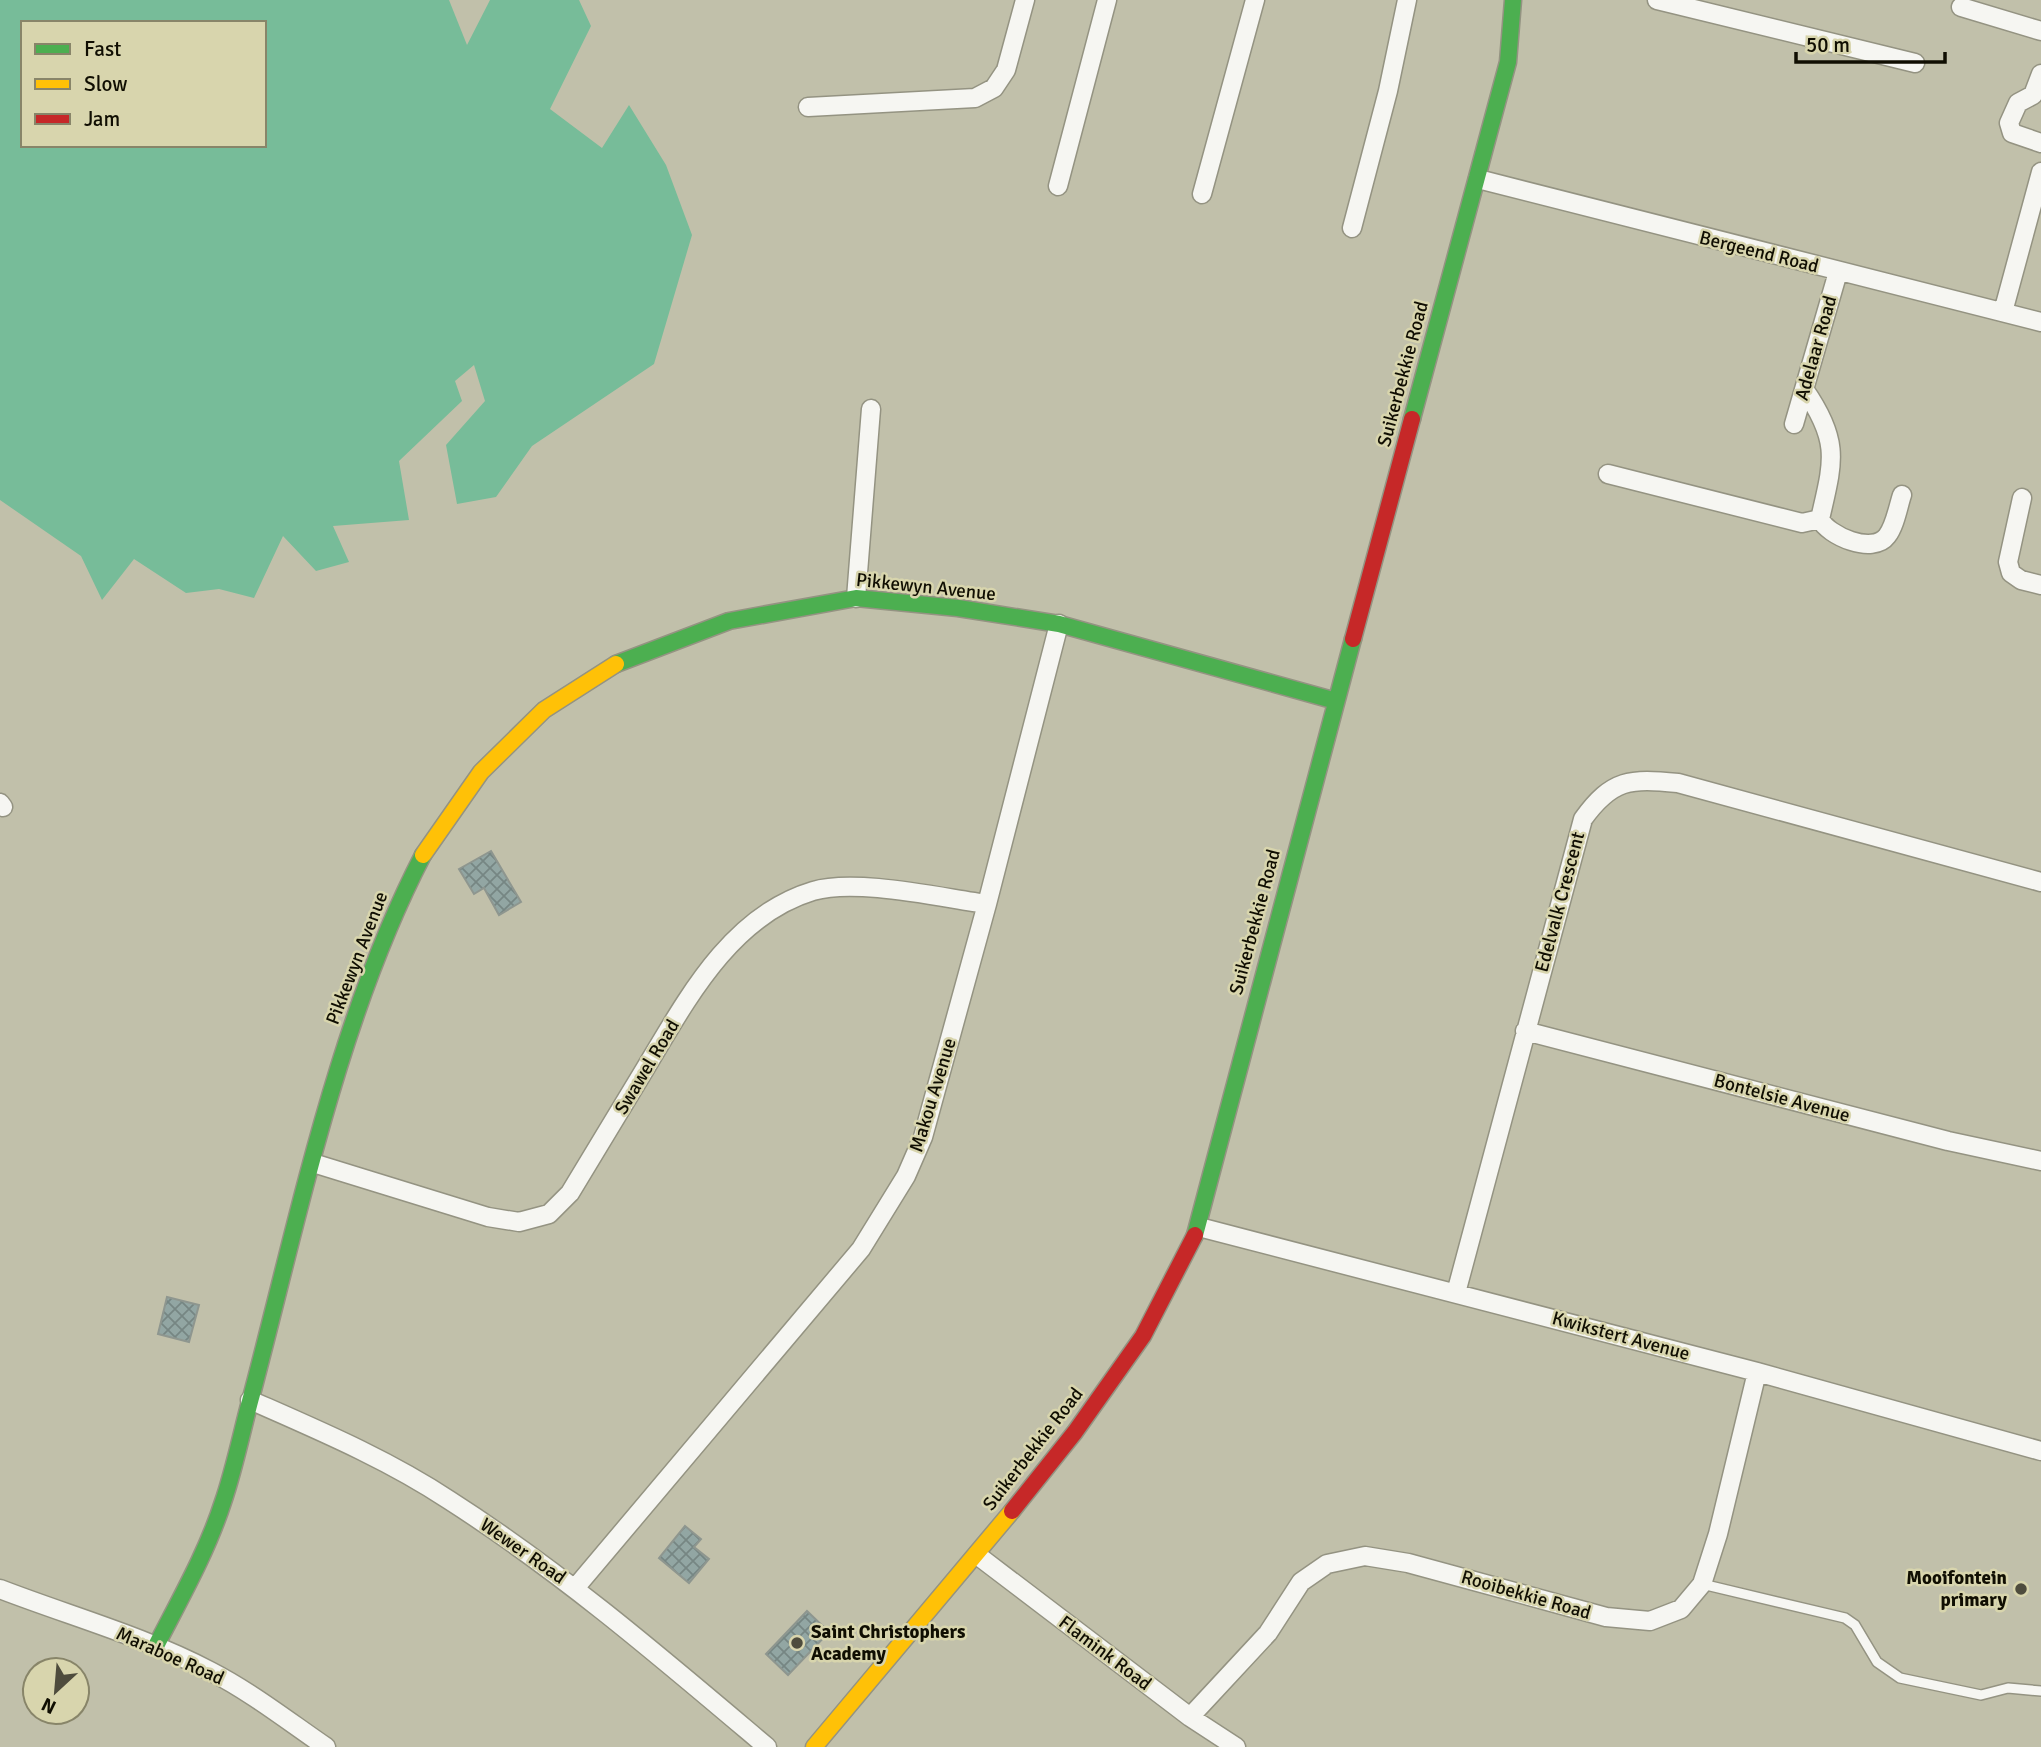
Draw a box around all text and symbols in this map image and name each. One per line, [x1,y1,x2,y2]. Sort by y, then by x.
legend [21,21,266,147]
scale bar [1796,21,1945,65]
text: 50 m [1806,32,1850,58]
text: Fast [84,36,121,62]
text: Slow [84,71,128,97]
text: Jam [84,106,120,132]
street label: Bergeend Road [1697,226,1821,278]
street label: Adelaar Road [1790,293,1842,403]
street label: Suikerbekkie Road [1372,299,1434,449]
street label: Pikkewyn Avenue [855,568,997,606]
street label: Edelvalk Crescent [1530,829,1590,975]
street label: Suikerbekkie Road [1224,847,1286,997]
street label: Pikkewyn Avenue [321,888,393,1028]
street label: Swawel Road [609,1015,685,1119]
street label: Makou Avenue [904,1035,962,1155]
street label: Bontelsie Avenue [1711,1068,1853,1128]
street label: Kwikstert Avenue [1550,1306,1692,1366]
street label: Suikerbekkie Road [977,1383,1089,1515]
street label: Wewer Road [475,1513,571,1589]
street label: Rooibekkie Road [1458,1565,1594,1625]
place label: Mooifontein primary [1906,1566,2008,1612]
marker: Mooifontein primary [2013,1581,2029,1597]
street label: Flamink Road [1054,1610,1156,1696]
place label: Saint Christophers Academy [811,1620,965,1666]
street label: Maraboe Road [112,1622,228,1690]
marker: Saint Christophers Academy [789,1635,805,1651]
north arrow [21,1656,91,1726]
text: N [38,1692,60,1719]

